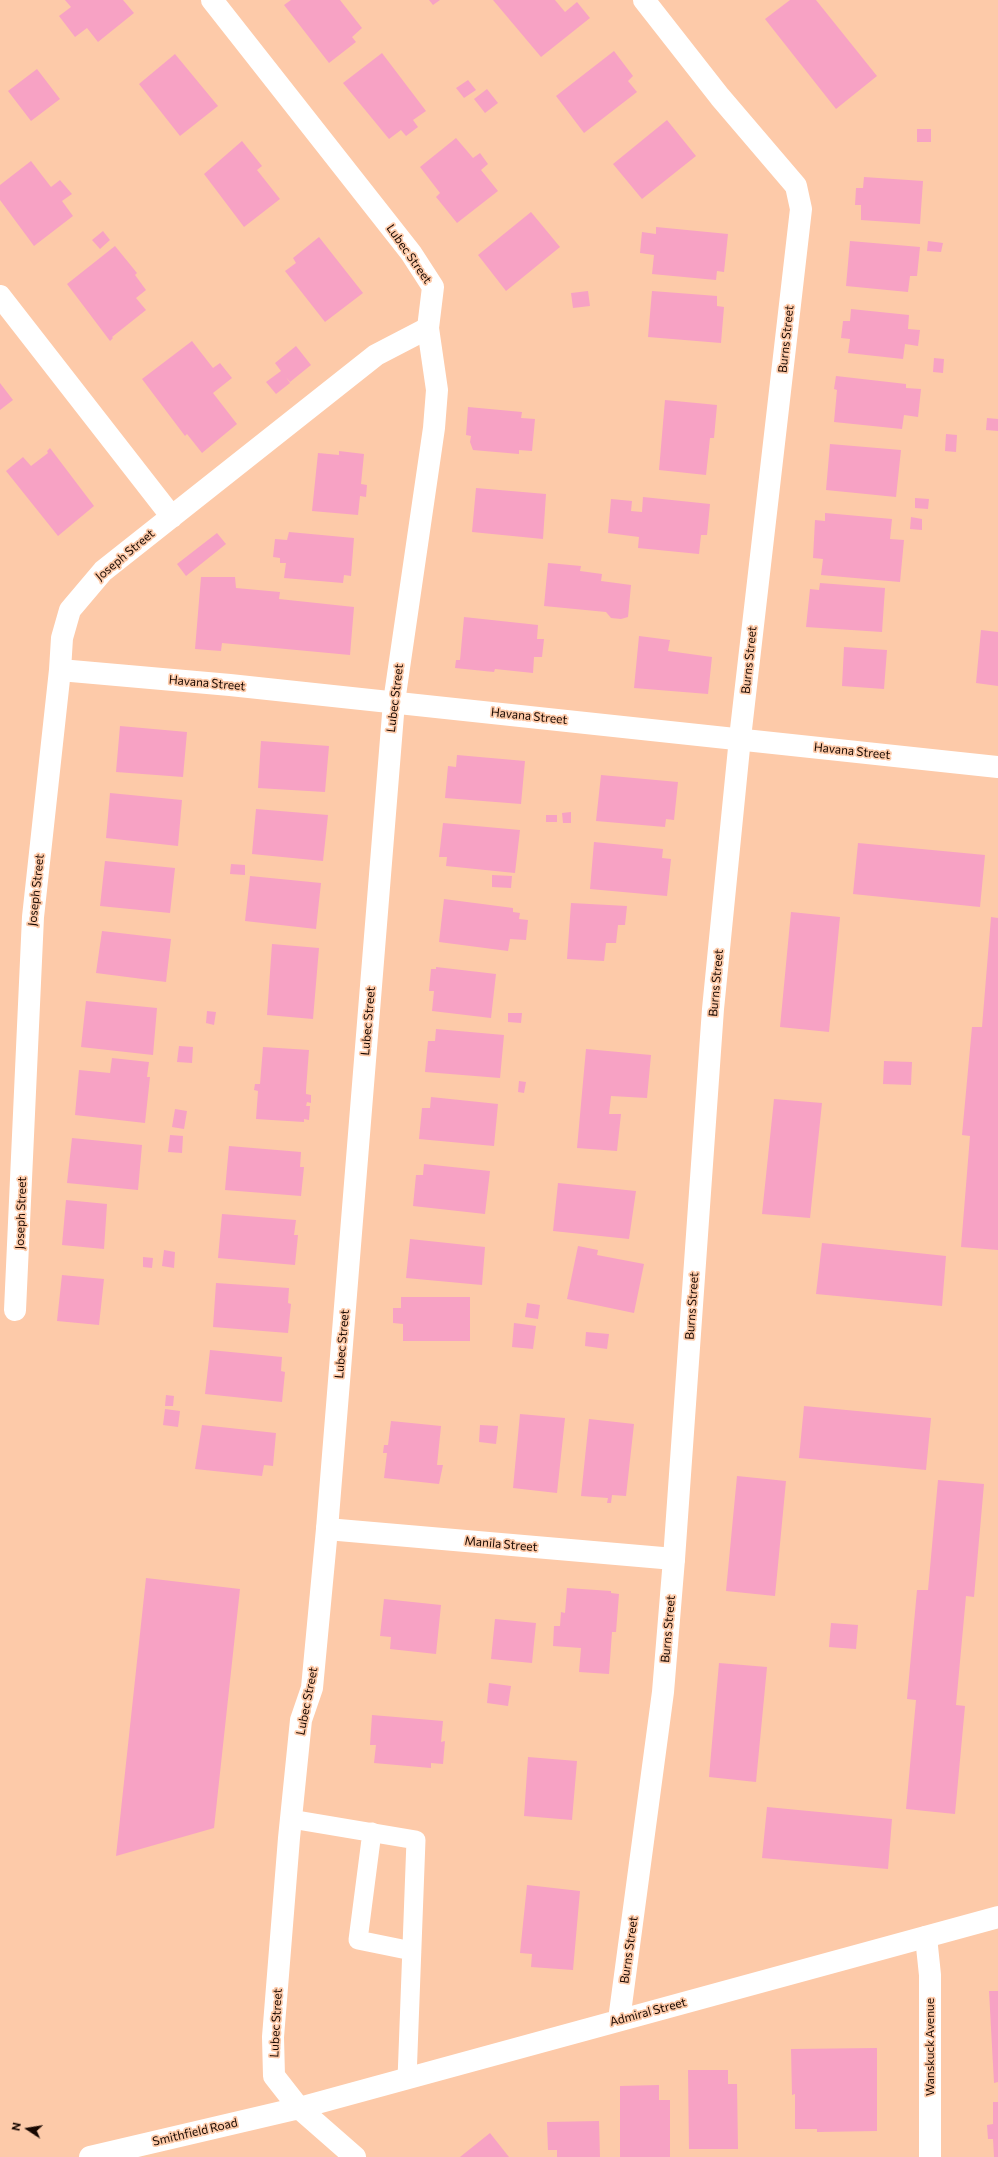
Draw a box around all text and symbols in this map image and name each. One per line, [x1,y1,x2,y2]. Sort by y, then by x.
street label: Lubec Street [383,222,435,286]
street label: Burns Street [775,305,797,373]
street label: Joseph Street [93,526,157,584]
street label: Burns Street [738,626,760,694]
street label: Lubec Street [384,663,406,733]
street label: Havana Street [168,672,246,694]
street label: Havana Street [490,705,568,727]
street label: Havana Street [813,740,891,762]
street label: Joseph Street [25,853,47,927]
street label: Burns Street [706,949,726,1017]
street label: Lubec Street [358,986,378,1056]
street label: Joseph Street [13,1177,29,1249]
street label: Burns Street [682,1272,702,1340]
street label: Lubec Street [332,1309,352,1379]
street label: Manila Street [464,1534,538,1554]
street label: Burns Street [658,1595,678,1663]
street label: Lubec Street [293,1666,321,1736]
street label: Burns Street [617,1915,641,1985]
street label: Lubec Street [267,1988,285,2058]
street label: Admiral Street [608,1995,688,2029]
street label: Wanskuck Avenue [923,1998,937,2096]
north arrow [8,2109,48,2149]
street label: Smithfield Road [151,2115,239,2149]
text: N [9,2121,23,2132]

